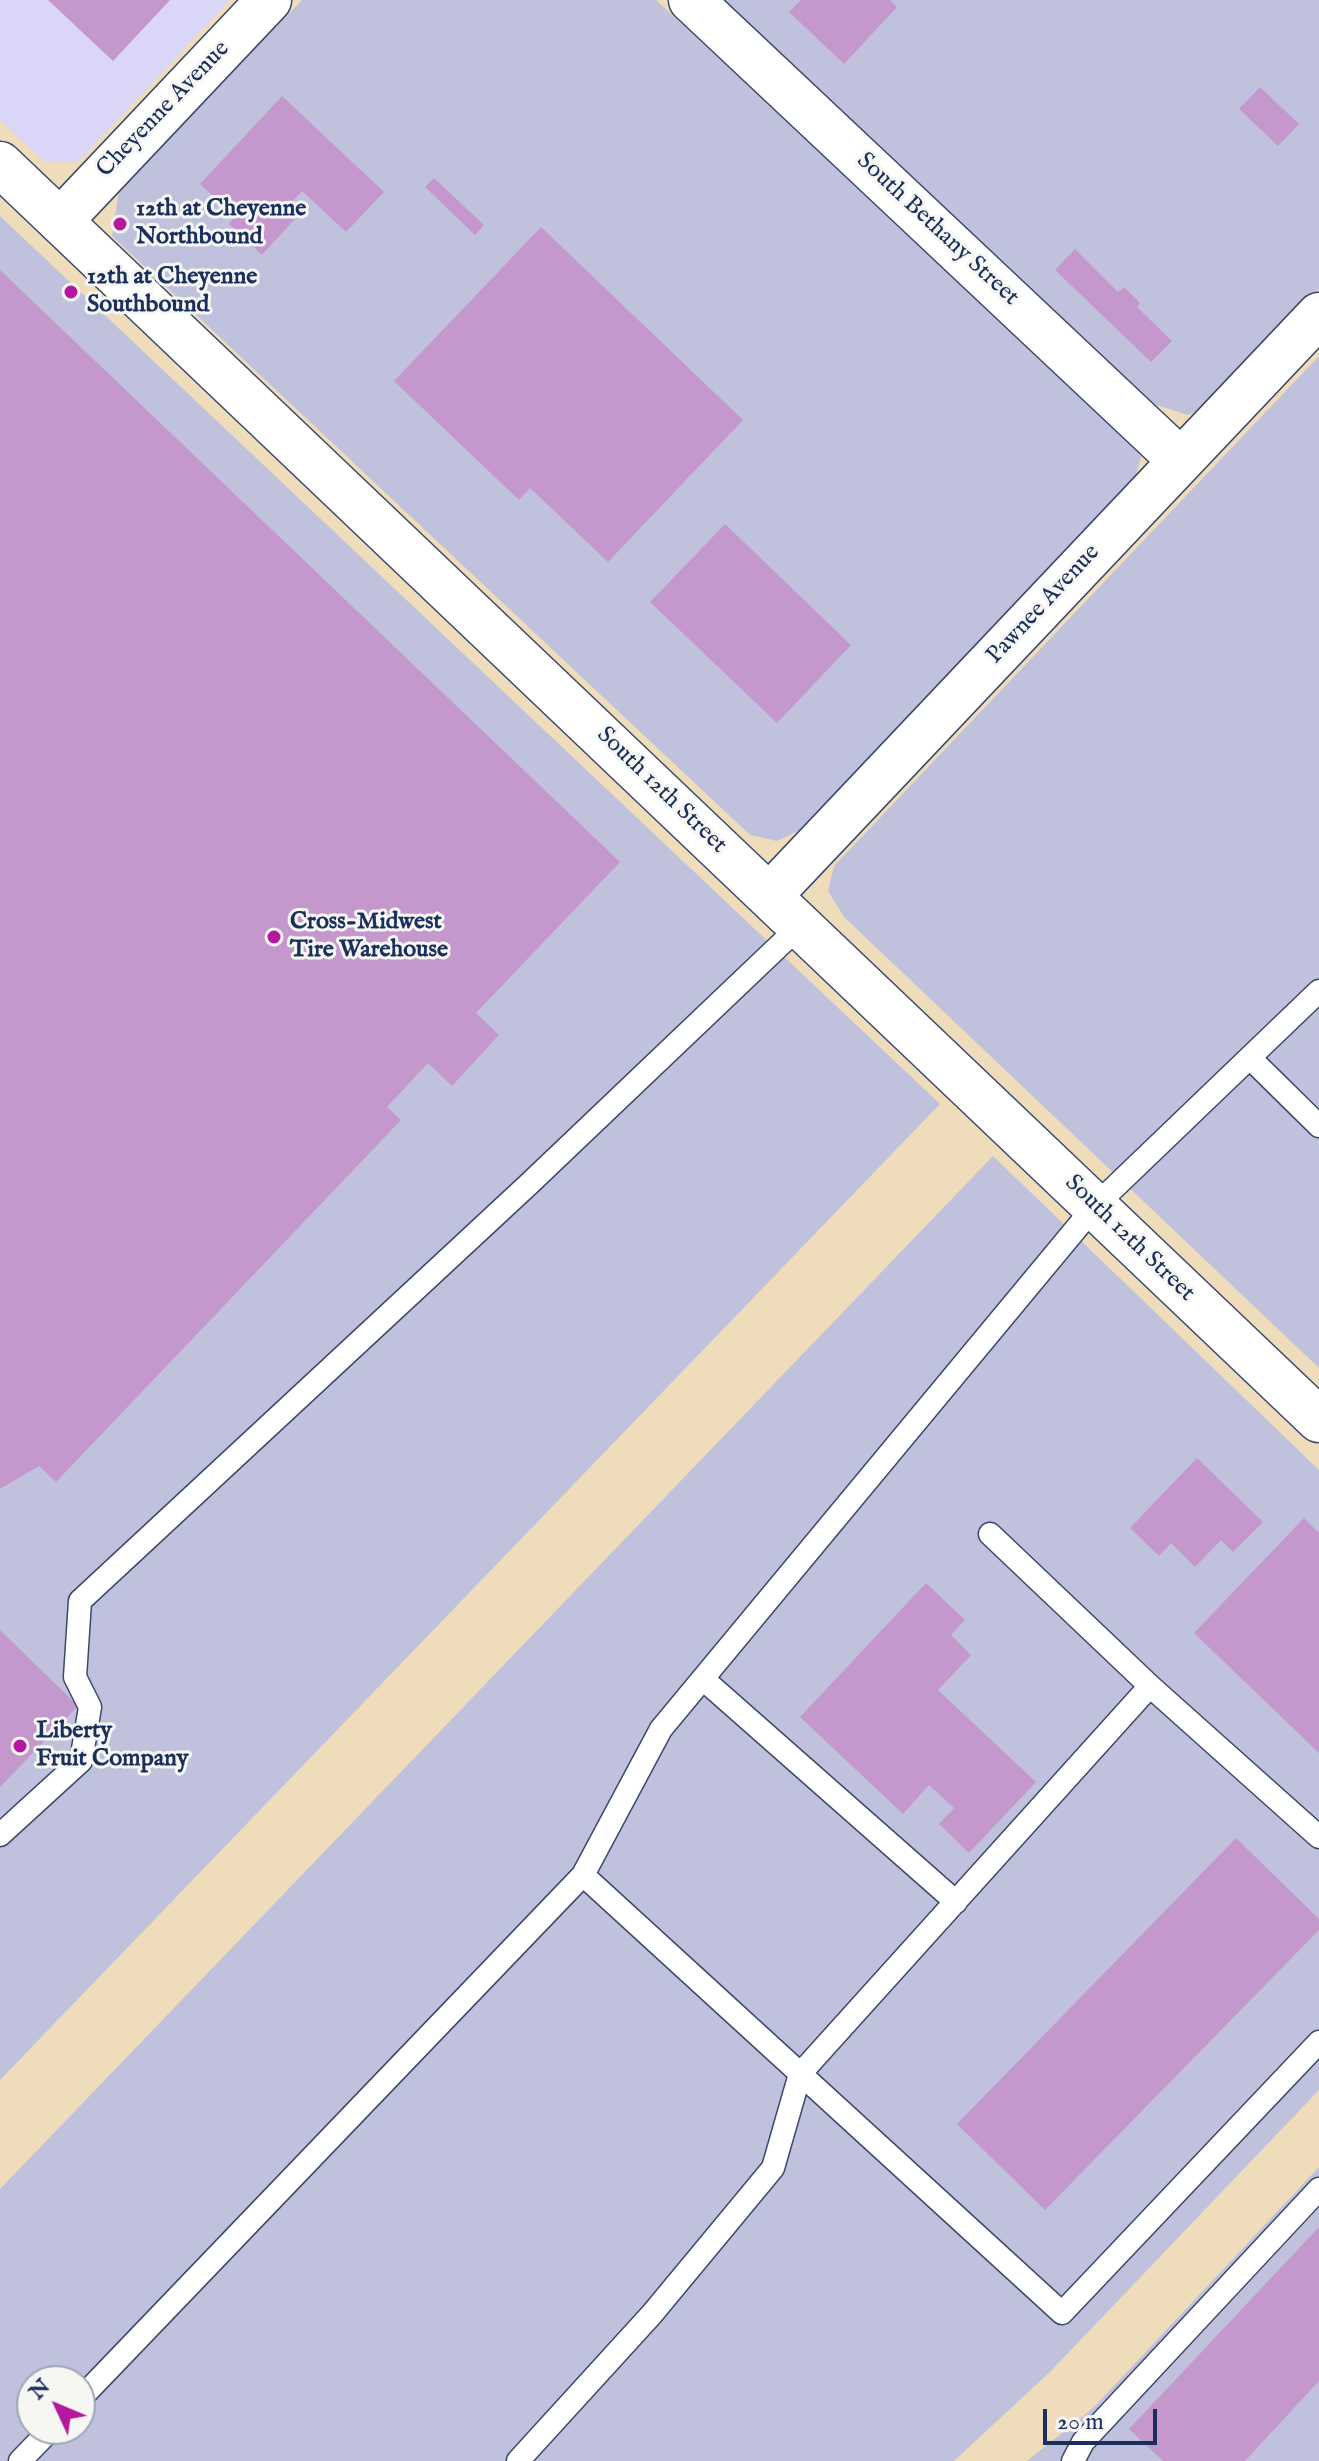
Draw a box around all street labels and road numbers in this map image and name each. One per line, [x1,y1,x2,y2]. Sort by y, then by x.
street label: Cheyenne Avenue [92,36,236,184]
street label: South Bethany Street [850,147,1024,313]
street label: Pawnee Avenue [981,539,1107,671]
street label: South 12th Street [590,722,732,860]
street label: South 12th Street [1058,1170,1200,1308]

